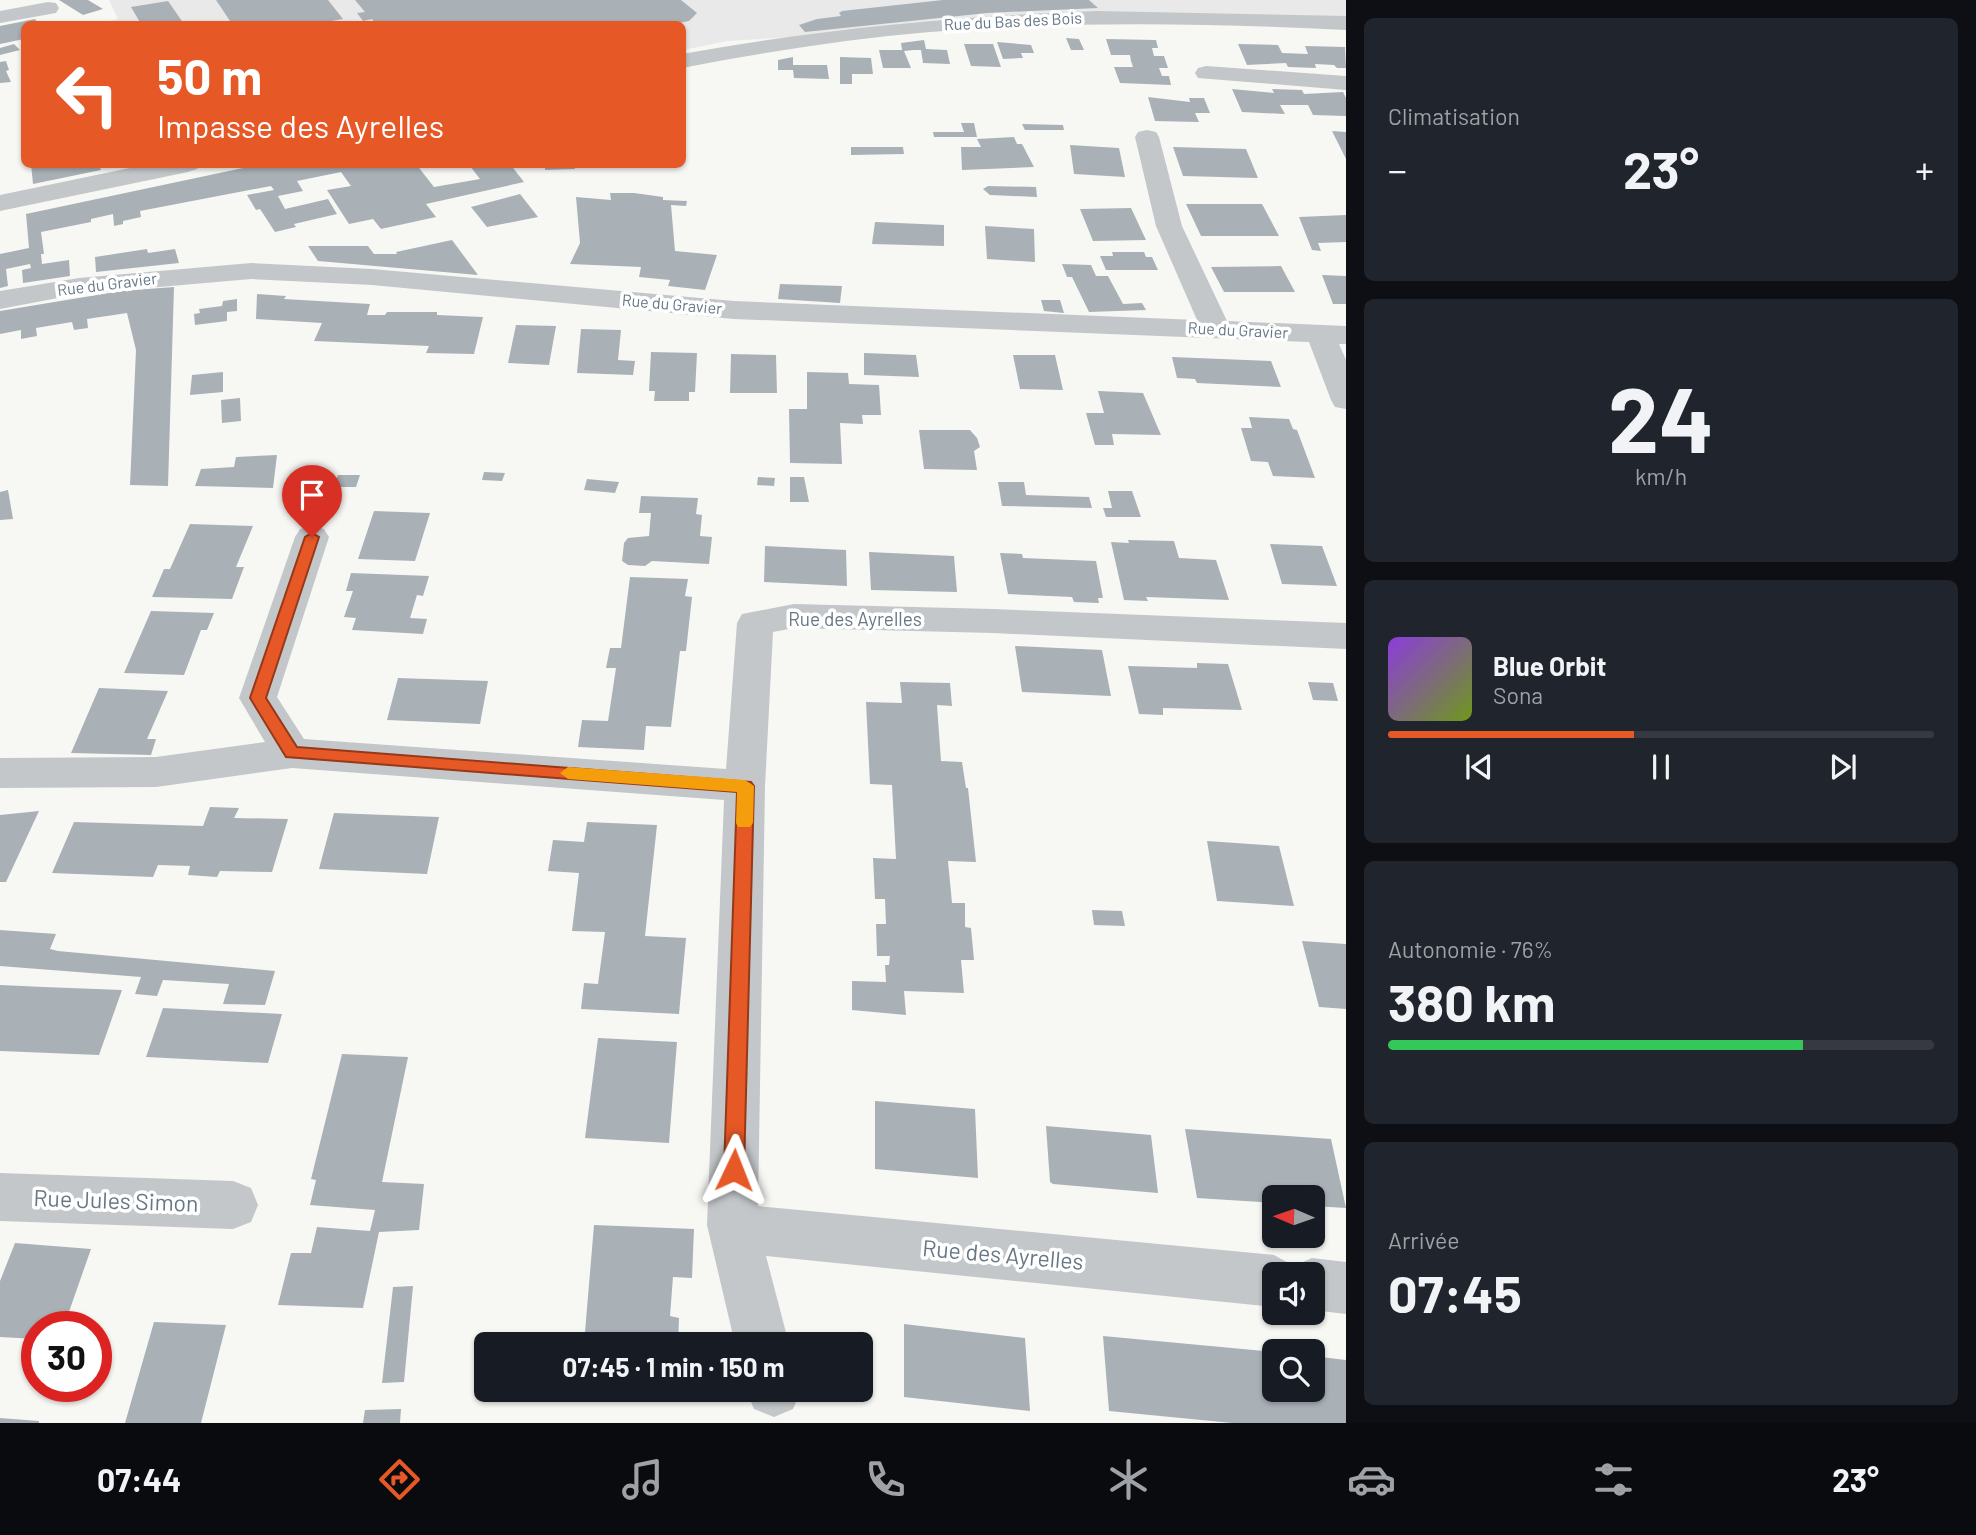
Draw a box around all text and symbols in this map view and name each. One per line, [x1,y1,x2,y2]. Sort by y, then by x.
street label: Rue du Bas des Bois [943,7,1082,34]
text: 50 m [157,46,262,105]
icon: left [42,49,133,140]
text: Climatisation [1388,102,1520,130]
text: Impasse des Ayrelles [157,106,444,144]
text: 23° [1623,137,1699,199]
text: − [1388,146,1407,192]
text: + [1915,146,1934,192]
street label: Rue du Gravier [56,268,158,299]
street label: Rue du Gravier [621,290,723,317]
street label: Rue du Gravier [1187,317,1289,342]
text: 24 [1608,362,1714,471]
text: km/h [1635,462,1687,490]
pin [282,465,342,537]
icon: arrive [293,476,331,514]
street label: Rue des Ayrelles [788,607,922,630]
text: Blue Orbit [1493,650,1606,681]
text: Sona [1493,681,1543,709]
icon: previous [1460,748,1498,786]
icon: pause [1642,748,1680,786]
icon: next [1824,748,1862,786]
text: Autonomie · 76% [1388,935,1553,963]
text: 380 km [1388,970,1555,1032]
position arrow [697,1133,771,1207]
street label: Rue Jules Simon [33,1183,199,1217]
north arrow [1262,1185,1325,1248]
map controls [1262,1185,1325,1402]
text: Arrivée [1388,1226,1460,1254]
street label: Rue des Ayrelles [921,1233,1085,1275]
text: 07:45 [1388,1261,1522,1323]
button: sound [1262,1262,1325,1325]
speed limit sign: 30 [21,1311,112,1402]
button: search [1262,1339,1325,1402]
text: 07:45 · 1 min · 150 m [563,1351,784,1382]
icon: directions [375,1455,424,1504]
icon: music [618,1455,667,1504]
icon: phone [861,1455,910,1504]
icon: climate [1104,1455,1153,1504]
icon: car [1347,1455,1396,1504]
icon: filters [1589,1455,1638,1504]
text: 07:44 [97,1460,181,1498]
text: 23° [1832,1460,1879,1498]

